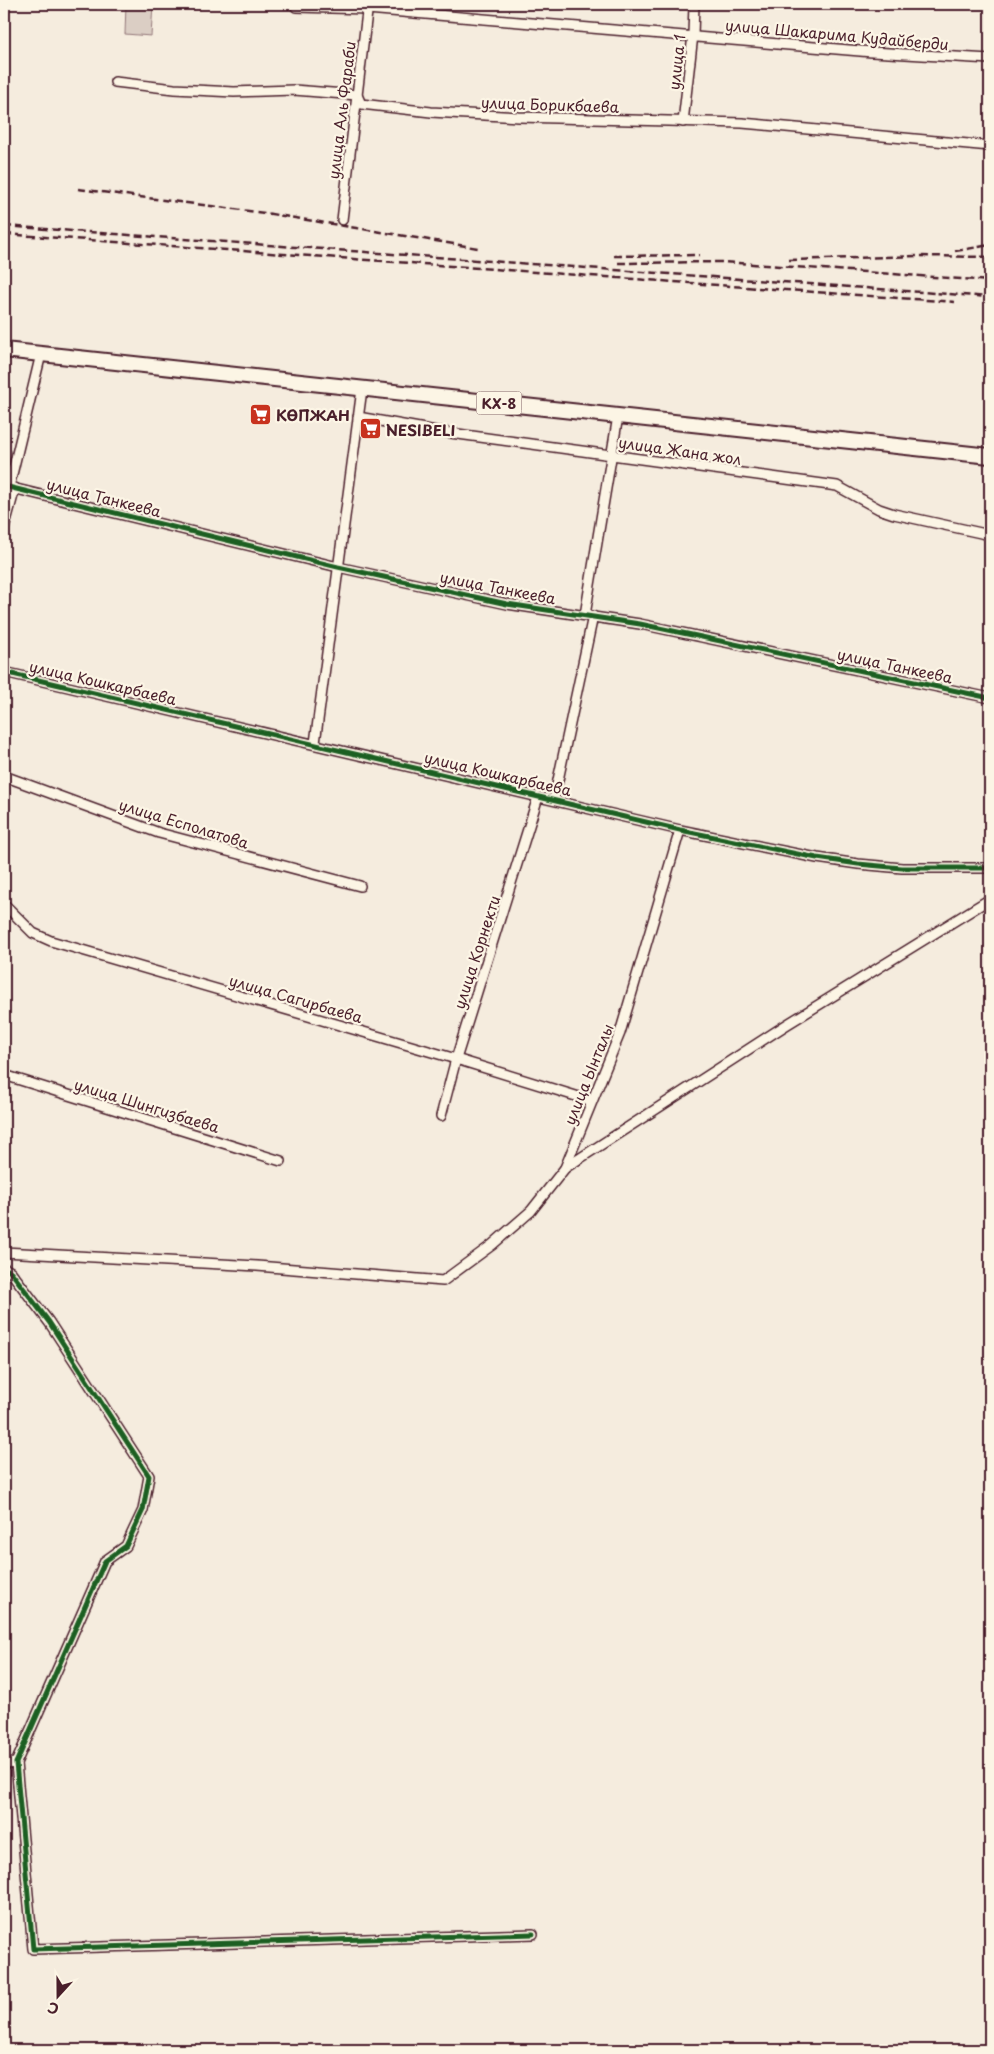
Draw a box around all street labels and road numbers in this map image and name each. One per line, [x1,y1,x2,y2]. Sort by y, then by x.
street label: улица Шакарима Кудайберди [724,13,950,55]
street label: улица 1 [662,33,690,91]
street label: улица Аль Фараби [321,40,361,180]
street label: улица Борикбаева [481,90,620,118]
road number: КХ-8 [476,392,522,414]
street label: улица Жана жол [617,430,743,470]
street label: улица Танкеева [44,472,164,523]
street label: улица Танкеева [438,565,558,610]
street label: улица Танкеева [835,642,955,689]
street label: улица Кошкарбаева [27,654,179,710]
street label: улица Кошкарбаева [422,745,574,801]
street label: улица Есполатова [116,792,252,854]
street label: улица Корнекти [447,892,505,1012]
street label: улица Сагирбаева [227,968,366,1028]
street label: улица Ынталы [557,1020,619,1128]
street label: улица Шингизбаева [72,1072,223,1138]

